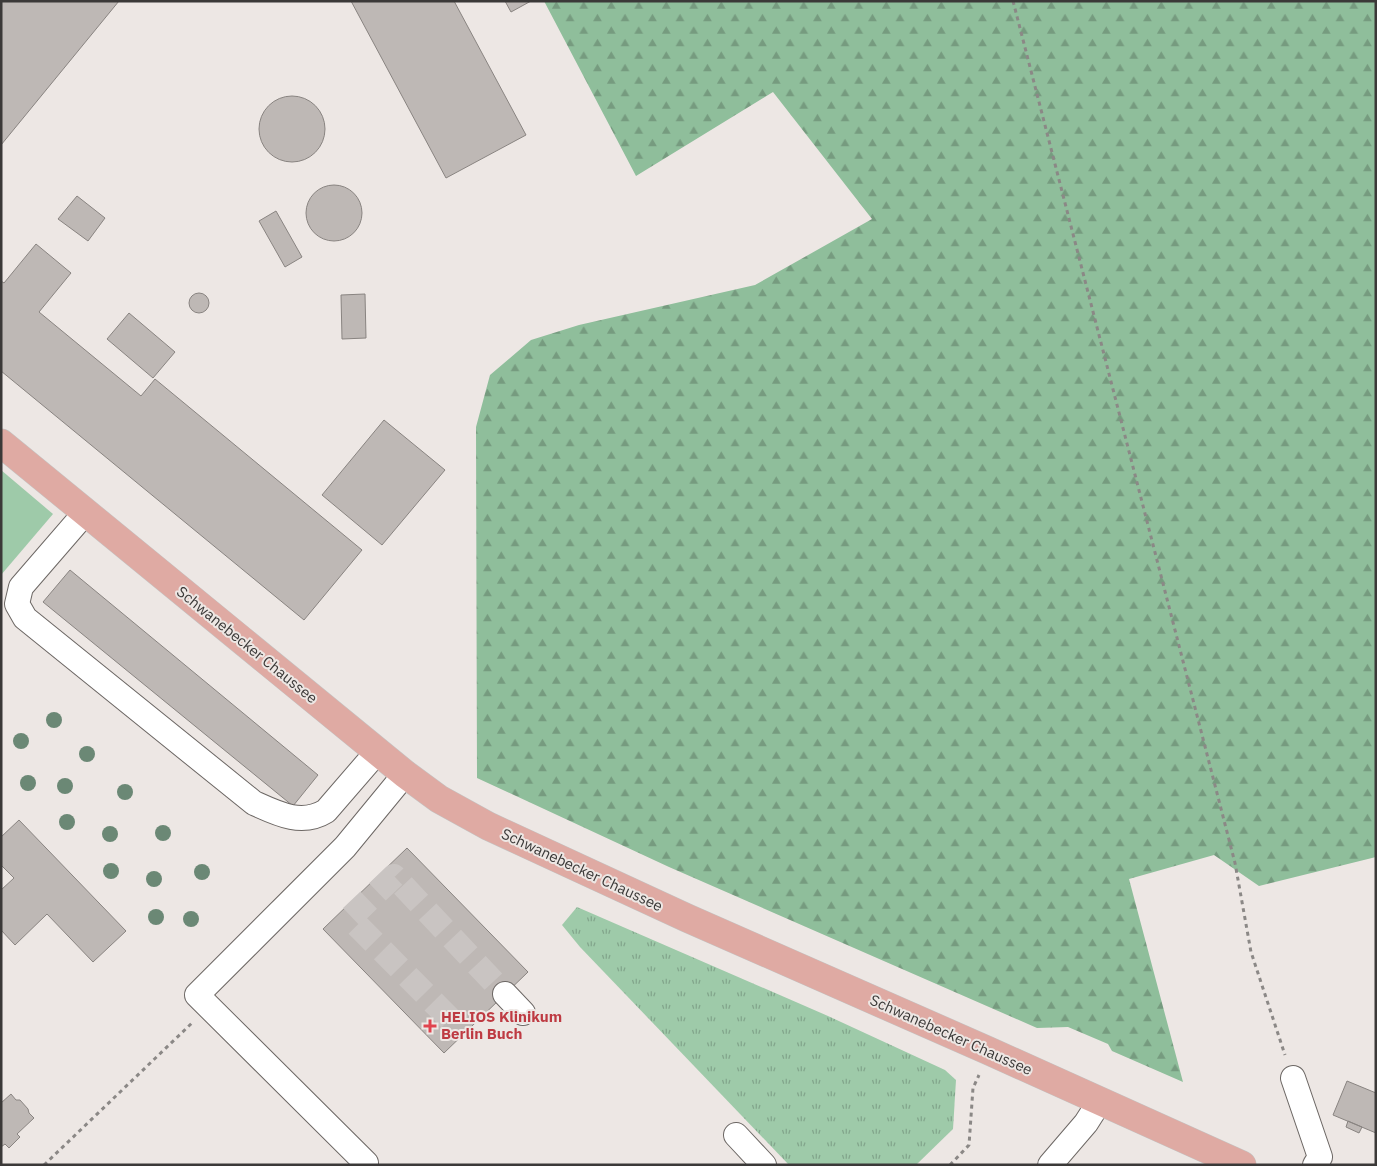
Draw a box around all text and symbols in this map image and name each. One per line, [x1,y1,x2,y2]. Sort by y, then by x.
street label: Schwanebecker Chaussee [173,582,322,707]
street label: Schwanebecker Chaussee [499,824,666,915]
street label: Schwanebecker Chaussee [867,990,1035,1079]
place label: HELIOS Klinikum Berlin Buch [441,1007,562,1043]
marker: HELIOS Klinikum Berlin Buch [423,1019,437,1033]

